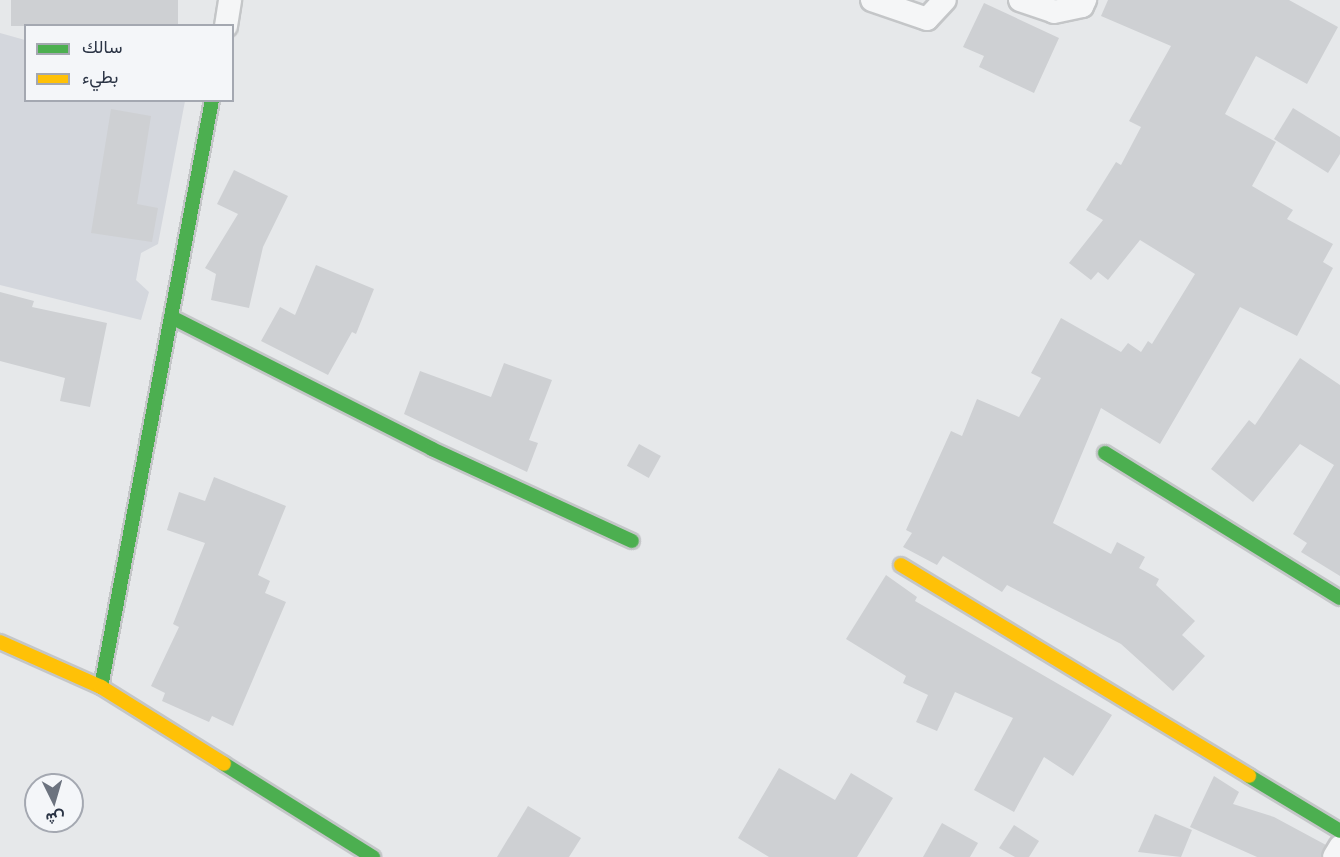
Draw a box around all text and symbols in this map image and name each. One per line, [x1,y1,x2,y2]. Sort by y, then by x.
legend [24,24,234,102]
text: سالك [82,35,122,58]
text: بطيء [82,65,118,88]
north arrow [24,773,84,833]
text: ش [45,808,66,830]

